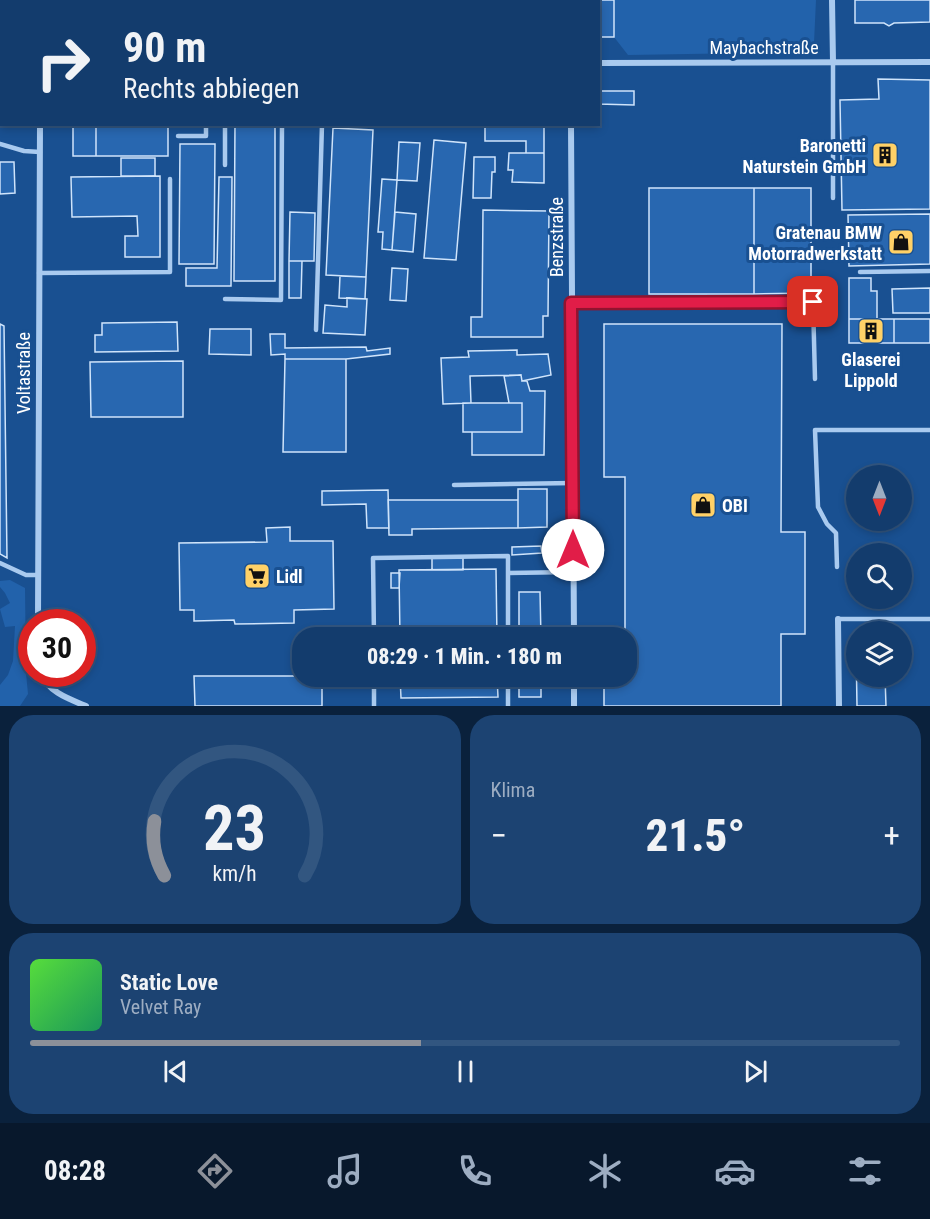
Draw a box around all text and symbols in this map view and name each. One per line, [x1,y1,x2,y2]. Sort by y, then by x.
text: 90 m [123,23,206,72]
icon: right [24,24,102,102]
street label: Maybachstraße [709,37,819,58]
text: Rechts abbiegen [123,73,299,105]
place label: Baronetti Naturstein GmbH [742,135,866,177]
building icon: Baronetti Naturstein GmbH [870,140,900,170]
street label: Benzstraße [546,197,567,277]
place label: Gratenau BMW Motorradwerkstatt [748,222,882,264]
shop icon: Gratenau BMW Motorradwerkstatt [886,227,916,257]
pin [787,276,838,327]
icon: arrive [796,285,829,318]
building icon: Glaserei Lippold [856,316,886,346]
street label: Voltastraße [13,332,34,414]
place label: Glaserei Lippold [841,349,901,391]
north arrow [846,465,912,531]
map controls [846,465,912,687]
shop icon: OBI [688,490,718,520]
place label: OBI [722,495,748,516]
position arrow [541,518,605,582]
button: search [846,543,912,609]
supermarket icon: Lidl [242,561,272,591]
place label: Lidl [276,566,303,587]
speed limit sign: 30 [18,609,96,687]
button: layers [846,621,912,687]
text: 08:29 · 1 Min. · 180 m [367,644,562,669]
text: Klima [491,778,535,802]
text: 23 [203,792,266,865]
text: 21.5° [645,809,745,862]
text: − [491,816,507,855]
text: + [884,816,900,855]
text: km/h [213,862,257,887]
text: Static Love [120,970,218,995]
text: Velvet Ray [120,995,201,1019]
icon: previous [159,1055,192,1088]
icon: pause [449,1055,482,1088]
icon: next [739,1055,772,1088]
icon: directions [194,1150,236,1192]
icon: music [324,1150,366,1192]
icon: phone [454,1150,496,1192]
icon: climate [584,1150,626,1192]
icon: car [714,1150,756,1192]
icon: filters [844,1150,886,1192]
text: 08:28 [44,1155,106,1187]

